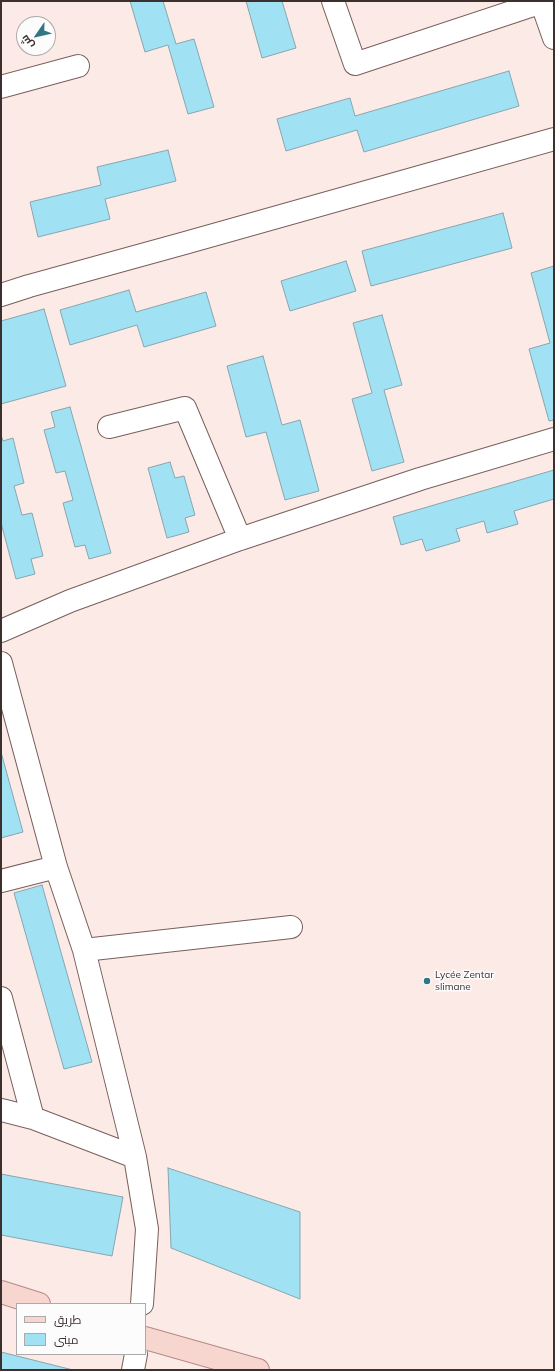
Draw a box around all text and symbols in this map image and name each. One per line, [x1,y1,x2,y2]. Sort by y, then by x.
north arrow [16,16,56,56]
text: ش [17,32,37,52]
place label: Lycée Zentar slimane [435,969,494,992]
marker: Lycée Zentar slimane [422,976,432,986]
legend [16,1303,146,1355]
text: طريق [54,1312,81,1327]
text: مبنى [54,1332,79,1347]

